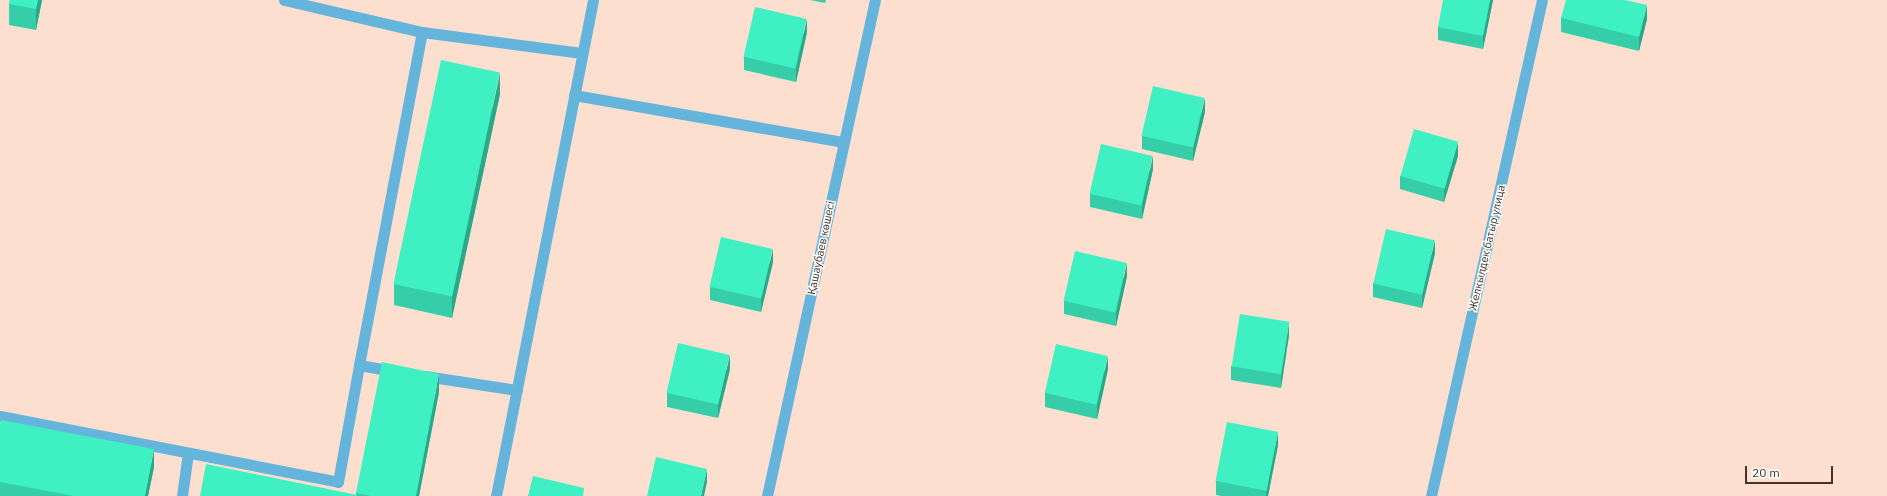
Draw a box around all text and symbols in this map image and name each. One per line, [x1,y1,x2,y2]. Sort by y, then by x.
street label: Желкылдек батыр улица [1466,184,1508,312]
street label: Қашаубаев көшесі [805,200,837,296]
scale bar [1747,458,1835,484]
text: 20 m [1752,465,1780,480]

